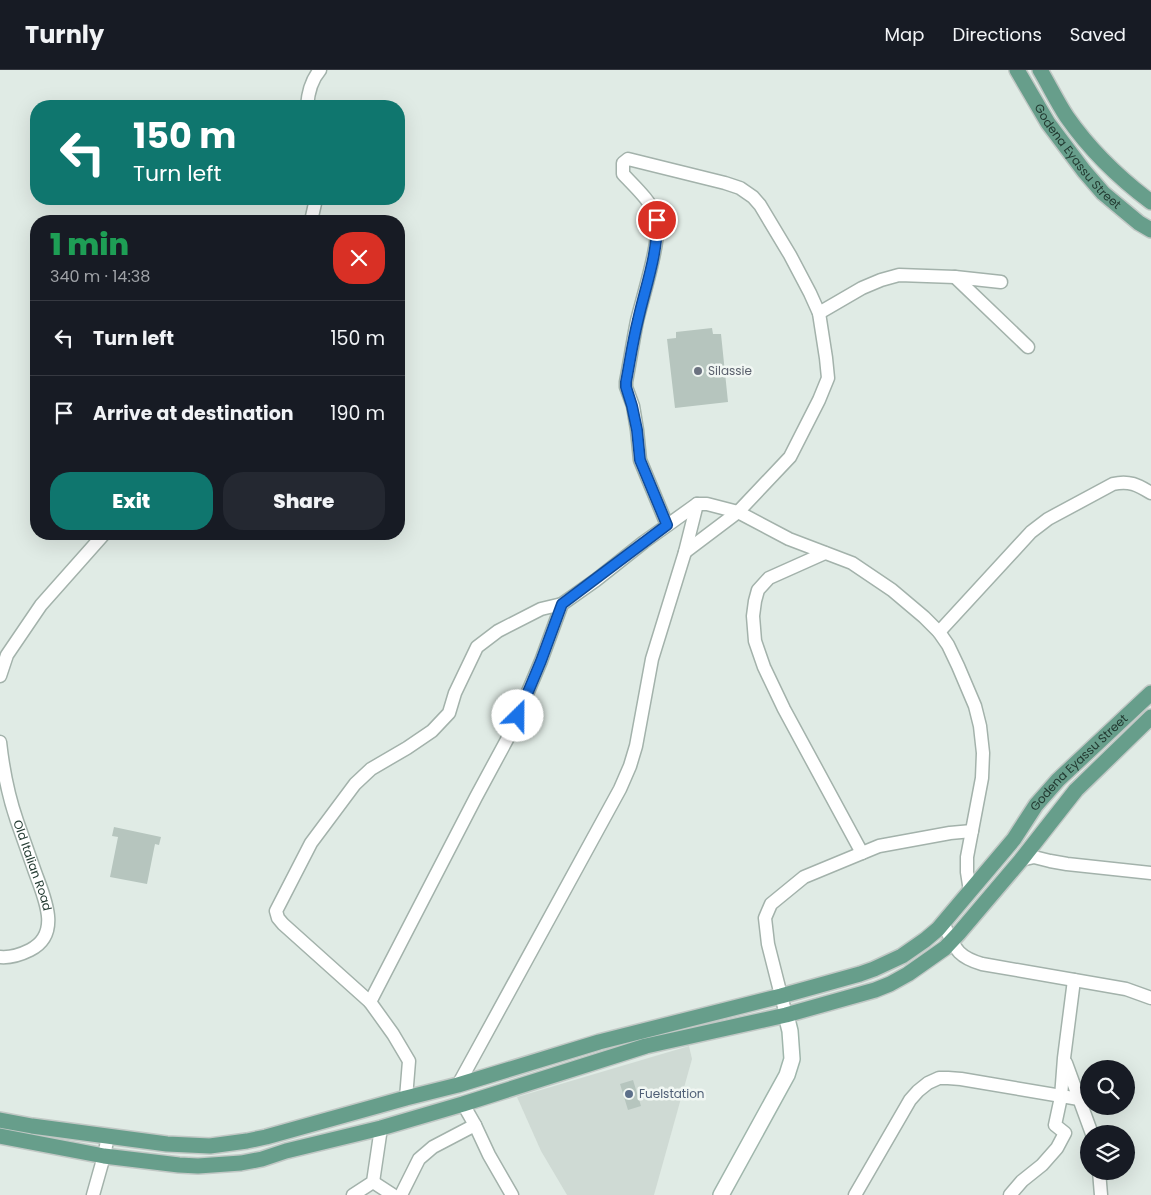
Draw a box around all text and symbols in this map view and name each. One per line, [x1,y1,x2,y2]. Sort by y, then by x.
text: Turnly [25,18,104,51]
text: Map [885,22,924,47]
text: Directions [952,22,1042,47]
text: Saved [1070,22,1126,47]
street label: Godena Eyassu Street [1030,100,1125,213]
text: 150 m [133,111,236,160]
icon: left [50,120,115,185]
text: Turn left [133,158,221,189]
pin [636,199,678,241]
icon: arrive [643,206,671,234]
text: 1 min [50,223,129,266]
button: close [333,232,385,284]
text: 340 m · 14:38 [50,265,150,288]
icon: left [50,324,78,352]
text: Turn left [93,325,174,352]
text: 150 m [330,325,385,352]
place label: Silassie [708,362,752,379]
marker: Silassie [692,365,704,377]
icon: arrive [50,399,78,427]
text: Arrive at destination [93,400,294,427]
text: 190 m [330,400,385,427]
button: Exit [50,472,213,530]
button: Share [223,472,385,530]
position arrow [491,689,543,741]
street label: Godena Eyassu Street [1026,710,1131,814]
street label: Old Italian Road [9,817,56,912]
map controls [1080,1060,1135,1180]
button: search [1080,1060,1135,1115]
place label: Fuelstation [639,1085,705,1102]
marker: Fuelstation [623,1088,635,1100]
button: layers [1080,1125,1135,1180]

